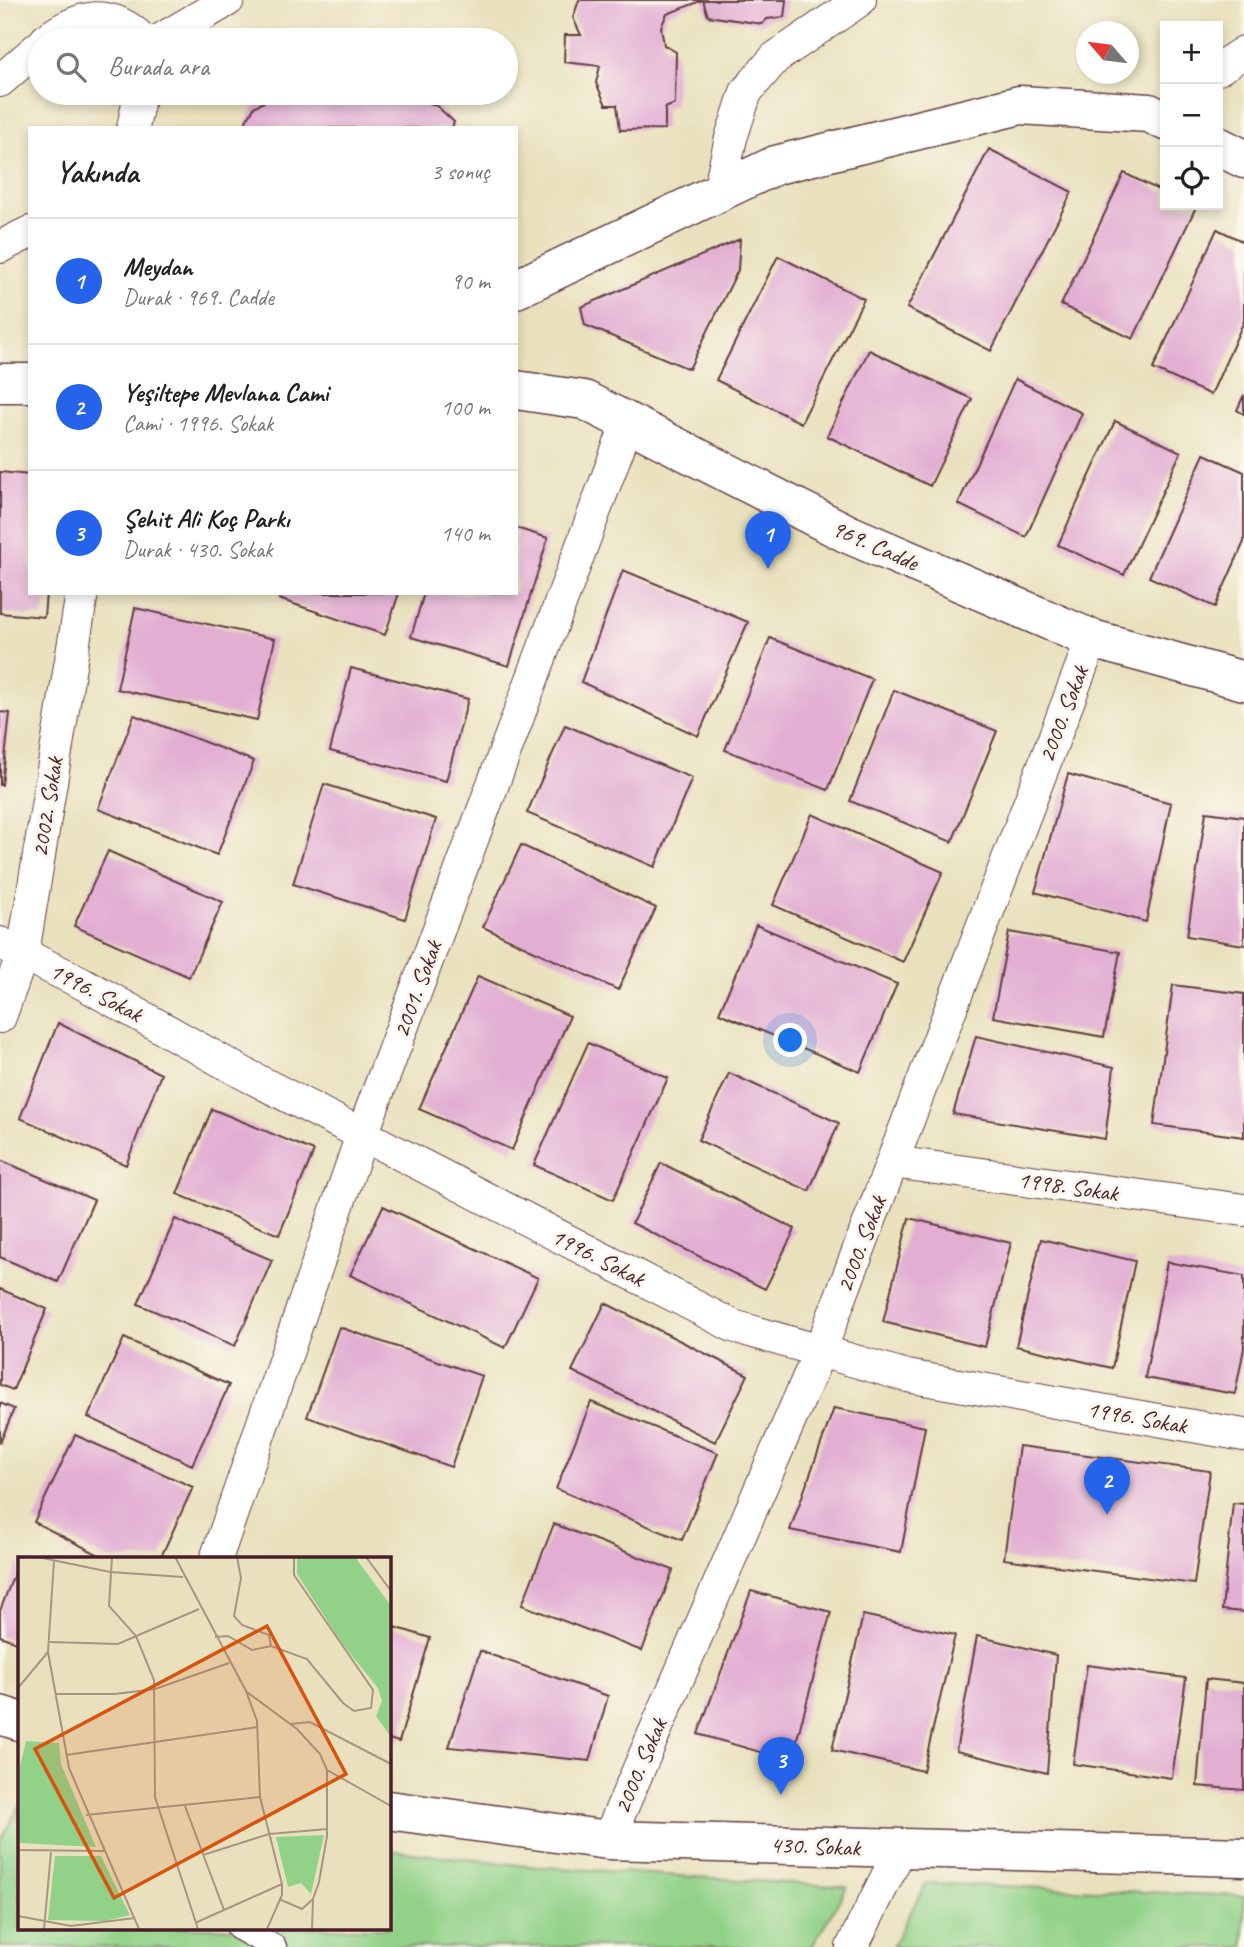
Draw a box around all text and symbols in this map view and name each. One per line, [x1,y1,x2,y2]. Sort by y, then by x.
north arrow [1076,21,1139,84]
map controls [1160,21,1223,210]
button: + [1160,21,1223,84]
search box [28,28,518,105]
icon: search [52,48,90,86]
text: Burada ara [108,50,209,83]
button: − [1160,84,1223,147]
button: locate [1160,147,1223,210]
text: Yakında [56,153,138,191]
text: 3 sonuç [431,157,490,186]
text: Meydan [123,250,193,283]
text: 1 [74,267,84,296]
text: 90 m [451,267,490,296]
text: Durak · 969. Cadde [123,283,274,312]
text: Yeşiltepe Mevlana Cami [123,376,328,409]
text: 2 [74,393,84,422]
text: 100 m [441,393,490,422]
text: Cami · 1996. Sokak [123,409,273,438]
text: Şehit Ali Koç Parkı [123,502,289,535]
pin: 1 [745,511,791,569]
street label: 969. Cadde [827,513,925,578]
text: 3 [74,519,84,548]
text: 140 m [441,519,490,548]
text: Durak · 430. Sokak [123,535,272,564]
street label: 2000. Sokak [1031,659,1096,766]
street label: 2002. Sokak [24,753,70,859]
street label: 2001. Sokak [386,934,449,1041]
street label: 1996. Sokak [44,955,150,1030]
your location [773,1023,807,1057]
street label: 1998. Sokak [1016,1164,1122,1208]
street label: 2000. Sokak [829,1189,894,1296]
street label: 1996. Sokak [546,1221,652,1294]
street label: 1996. Sokak [1085,1393,1191,1441]
pin: 2 [1084,1457,1130,1515]
inset map [18,1557,390,1930]
street label: 2000. Sokak [606,1712,674,1818]
pin: 3 [758,1737,804,1795]
street label: 430. Sokak [770,1829,863,1863]

